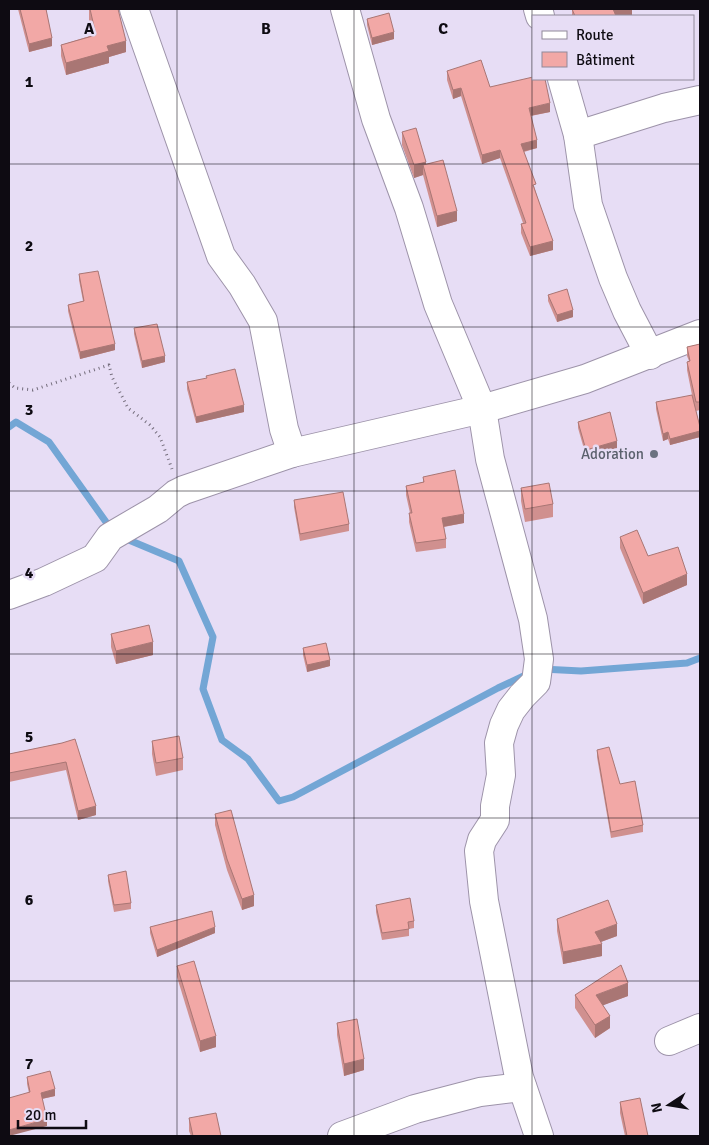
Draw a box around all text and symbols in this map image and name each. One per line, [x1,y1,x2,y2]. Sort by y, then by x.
legend [532,15,694,80]
text: A [84,19,95,39]
text: B [261,19,271,39]
text: C [438,19,448,39]
text: Route [576,26,613,44]
text: Bâtiment [576,51,635,69]
text: 1 [25,72,34,92]
text: 2 [25,236,33,256]
text: 3 [25,400,33,420]
place label: Adoration [581,445,644,463]
marker: Adoration [648,448,660,460]
text: 4 [25,563,34,583]
text: 5 [25,727,33,747]
text: 6 [25,890,34,910]
text: 7 [25,1054,34,1074]
north arrow [644,1080,694,1130]
scale bar [18,1098,85,1130]
text: N [647,1101,666,1114]
text: 20 m [25,1106,56,1124]

